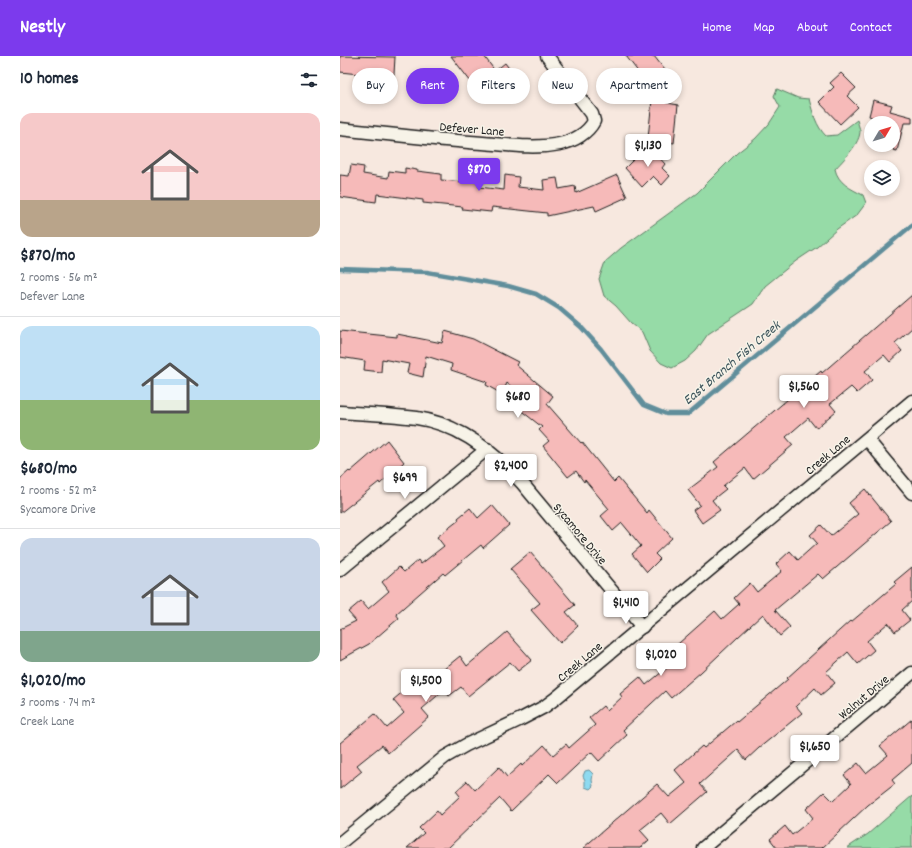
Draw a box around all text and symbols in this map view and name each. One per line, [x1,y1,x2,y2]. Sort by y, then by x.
text: Nestly [20,15,65,42]
text: Home [702,18,731,38]
text: Map [753,18,775,38]
text: About [797,18,828,38]
text: Contact [850,18,892,38]
text: 10 homes [20,68,79,92]
chip: Buy [352,68,398,104]
chip: Rent [406,68,459,104]
chip: Filters [467,68,530,104]
chip: New [538,68,588,104]
chip: Apartment [596,68,682,104]
icon: filters [298,69,320,91]
north arrow [864,116,900,152]
map controls [864,116,900,196]
street label: Defever Lane [439,118,505,143]
pin: $1,130 [615,134,681,168]
text: $1,130 [634,137,662,156]
icon: home [134,139,206,211]
pin: $870 [455,158,503,192]
button: layers [864,160,900,196]
text: $870 [467,161,491,180]
text: $870/mo [20,245,75,269]
text: 2 rooms · 56 m² [20,269,97,288]
text: Defever Lane [20,288,85,307]
water label: East Branch Fish Creek [679,316,786,410]
icon: home [134,352,206,424]
pin: $1,560 [771,375,837,409]
text: $1,560 [788,378,820,397]
pin: $680 [494,385,542,419]
text: $680 [505,388,531,407]
street label: Creek Lane [802,431,856,481]
pin: $2,400 [478,454,544,488]
text: $2,400 [494,457,528,476]
text: $680/mo [20,458,77,482]
pin: $699 [381,466,429,500]
text: $699 [393,469,417,488]
text: 2 rooms · 52 m² [20,482,97,501]
street label: Sycamore Drive [548,500,611,570]
text: Sycamore Drive [20,501,96,520]
icon: home [134,564,206,636]
pin: $1,410 [593,591,659,625]
text: $1,410 [612,594,640,613]
street label: Creek Lane [554,638,608,688]
pin: $1,020 [628,643,694,677]
text: $1,020 [645,646,677,665]
pin: $1,500 [393,669,459,703]
text: $1,020/mo [20,670,86,694]
street label: Walnut Drive [835,671,894,725]
text: $1,500 [410,672,442,691]
text: 3 rooms · 74 m² [20,694,96,713]
text: Creek Lane [20,713,74,732]
pin: $1,650 [782,735,848,769]
text: $1,650 [799,738,831,757]

